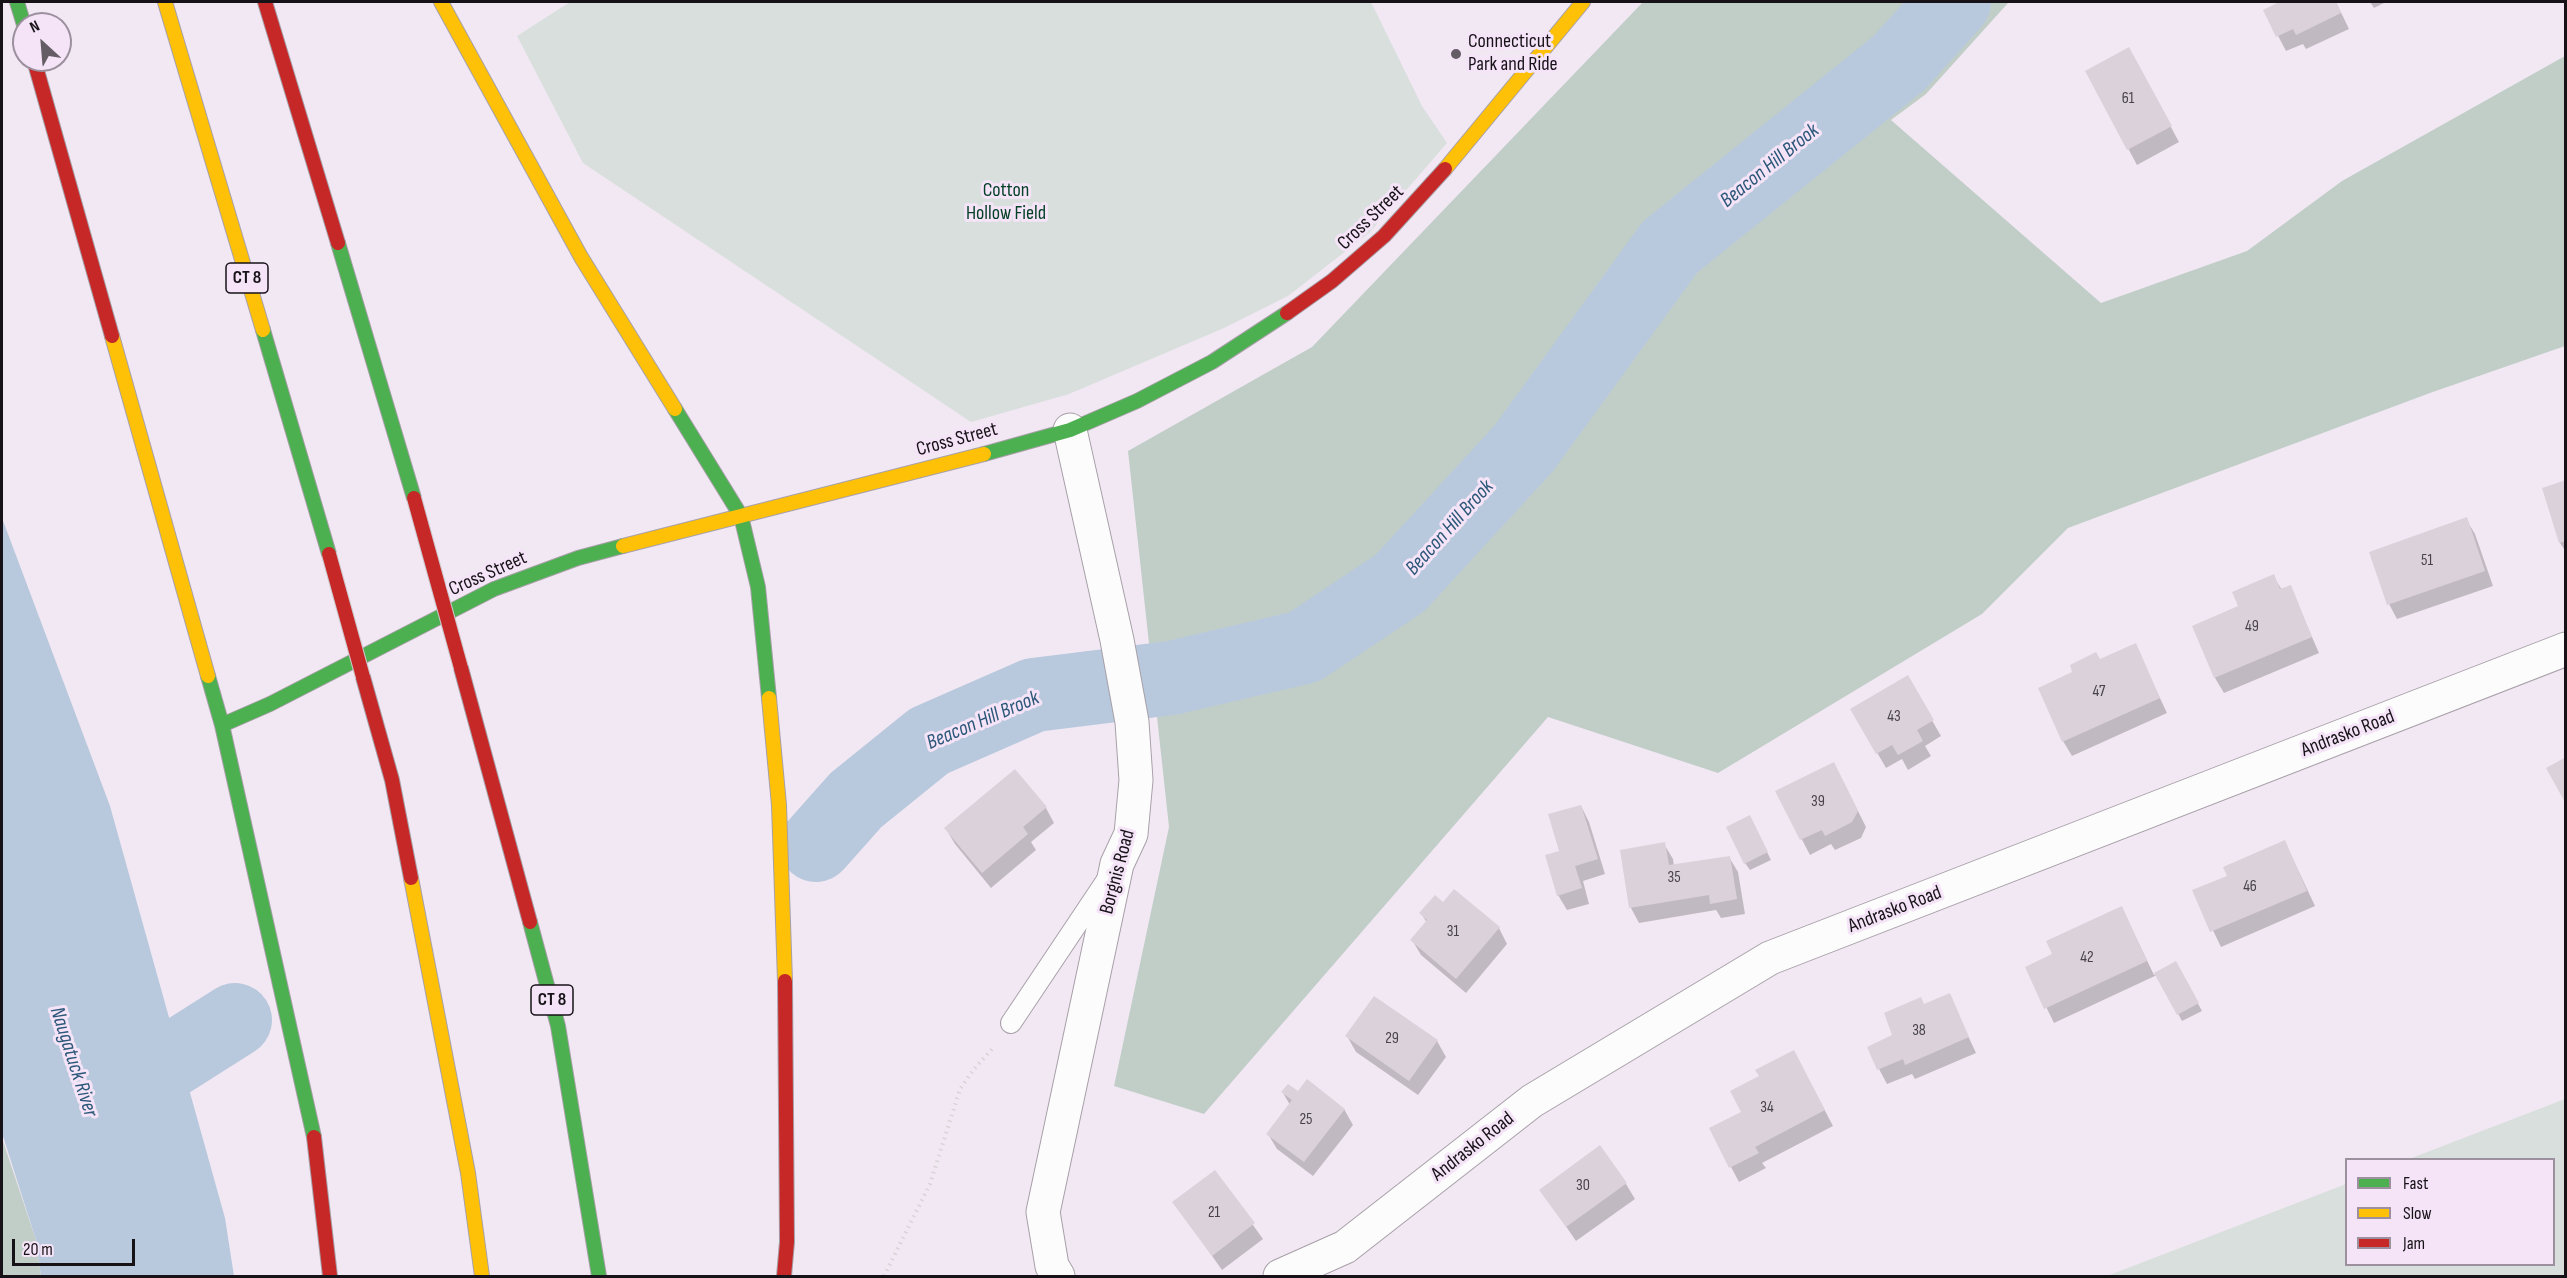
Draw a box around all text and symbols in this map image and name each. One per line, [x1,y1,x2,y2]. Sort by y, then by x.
north arrow [12,12,72,72]
text: N [27,17,43,38]
place label: Connecticut Park and Ride [1468,30,1558,77]
marker: Connecticut Park and Ride [1449,47,1463,61]
house number: 61 [2122,89,2134,109]
water label: Beacon Hill Brook [1716,119,1824,213]
park label: Cotton Hollow Field [966,179,1046,226]
street label: Cross Street [1333,181,1409,255]
road number: CT 8 [226,263,268,293]
street label: Cross Street [914,418,1000,462]
water label: Beacon Hill Brook [1401,475,1499,581]
street label: Cross Street [445,546,531,602]
house number: 51 [2421,551,2433,571]
house number: 49 [2245,617,2259,637]
house number: 47 [2093,682,2105,702]
water label: Beacon Hill Brook [923,686,1043,756]
street label: Andrasko Road [2298,705,2398,763]
house number: 43 [1887,707,1901,727]
house number: 39 [1811,792,1825,812]
street label: Borgnis Road [1095,827,1141,917]
house number: 35 [1667,868,1681,888]
house number: 46 [2243,877,2257,897]
street label: Andrasko Road [1845,881,1945,939]
house number: 31 [1447,922,1459,942]
house number: 42 [2080,948,2094,968]
road number: CT 8 [531,985,573,1015]
water label: Naugatuck River [43,1004,103,1120]
house number: 38 [1912,1021,1926,1041]
house number: 29 [1385,1029,1399,1049]
house number: 34 [1760,1098,1774,1118]
street label: Andrasko Road [1427,1107,1519,1187]
house number: 25 [1299,1110,1313,1130]
legend [2345,1158,2555,1266]
text: Fast [2403,1173,2428,1194]
house number: 30 [1576,1176,1590,1196]
house number: 21 [1208,1203,1220,1223]
text: Slow [2403,1203,2432,1224]
scale bar [15,1227,138,1265]
text: Jam [2403,1233,2425,1254]
text: 20 m [23,1239,53,1260]

